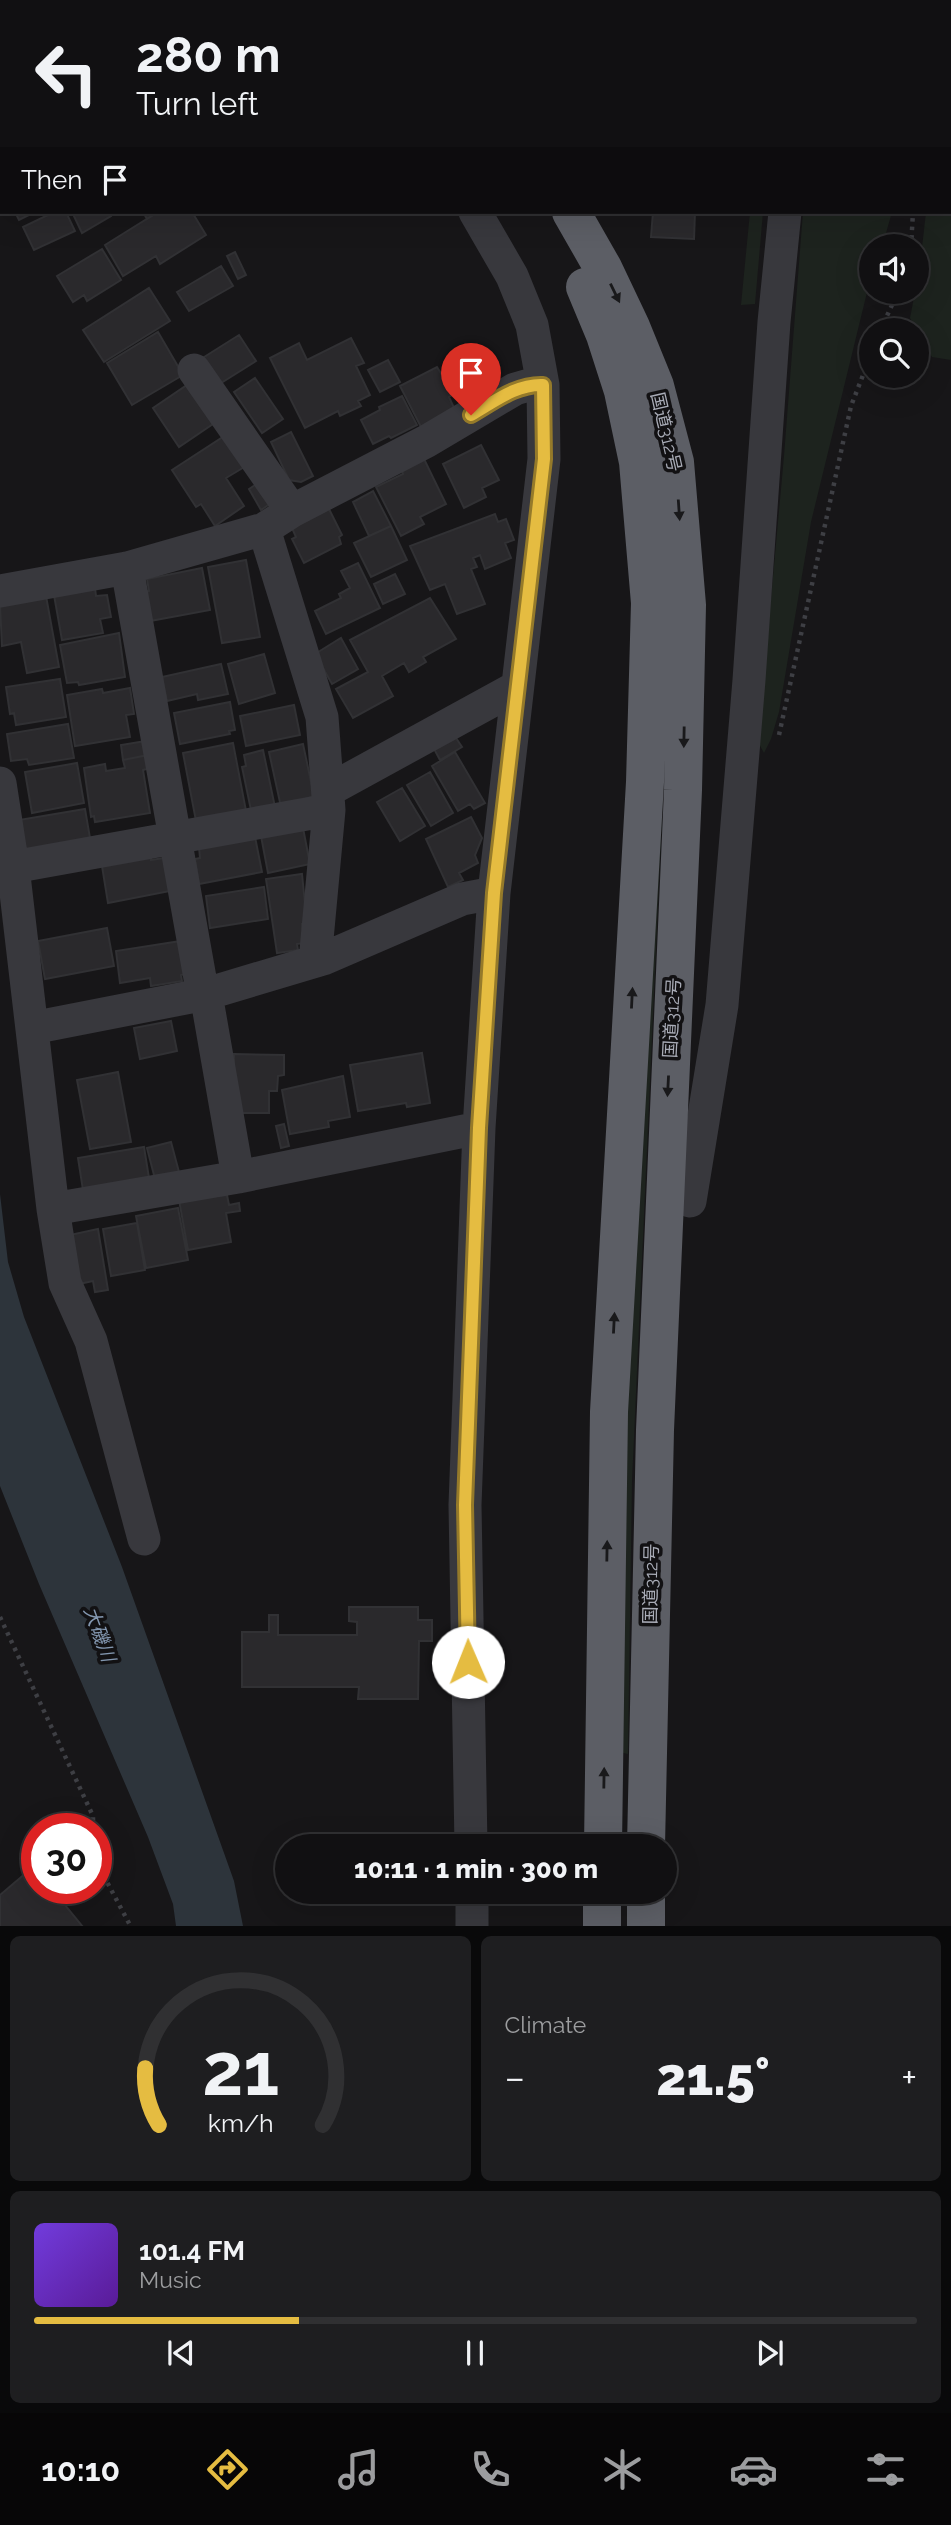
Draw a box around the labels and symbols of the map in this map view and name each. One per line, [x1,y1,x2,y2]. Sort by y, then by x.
one-way arrow [609,283,621,303]
pin [441,343,501,415]
street label: 国道312号 [647,390,686,474]
one-way arrow [674,499,685,521]
one-way arrow [678,726,690,748]
street label: 国道312号 [659,977,684,1059]
one-way arrow [627,987,638,1009]
one-way arrow [663,1076,674,1098]
one-way arrow [608,1312,619,1334]
one-way arrow [601,1539,613,1561]
street label: 国道312号 [639,1543,662,1625]
water label: 大磯川 [80,1603,121,1666]
position arrow [431,1625,505,1699]
one-way arrow [598,1767,610,1789]
speed limit sign: 30 [21,1813,112,1904]

